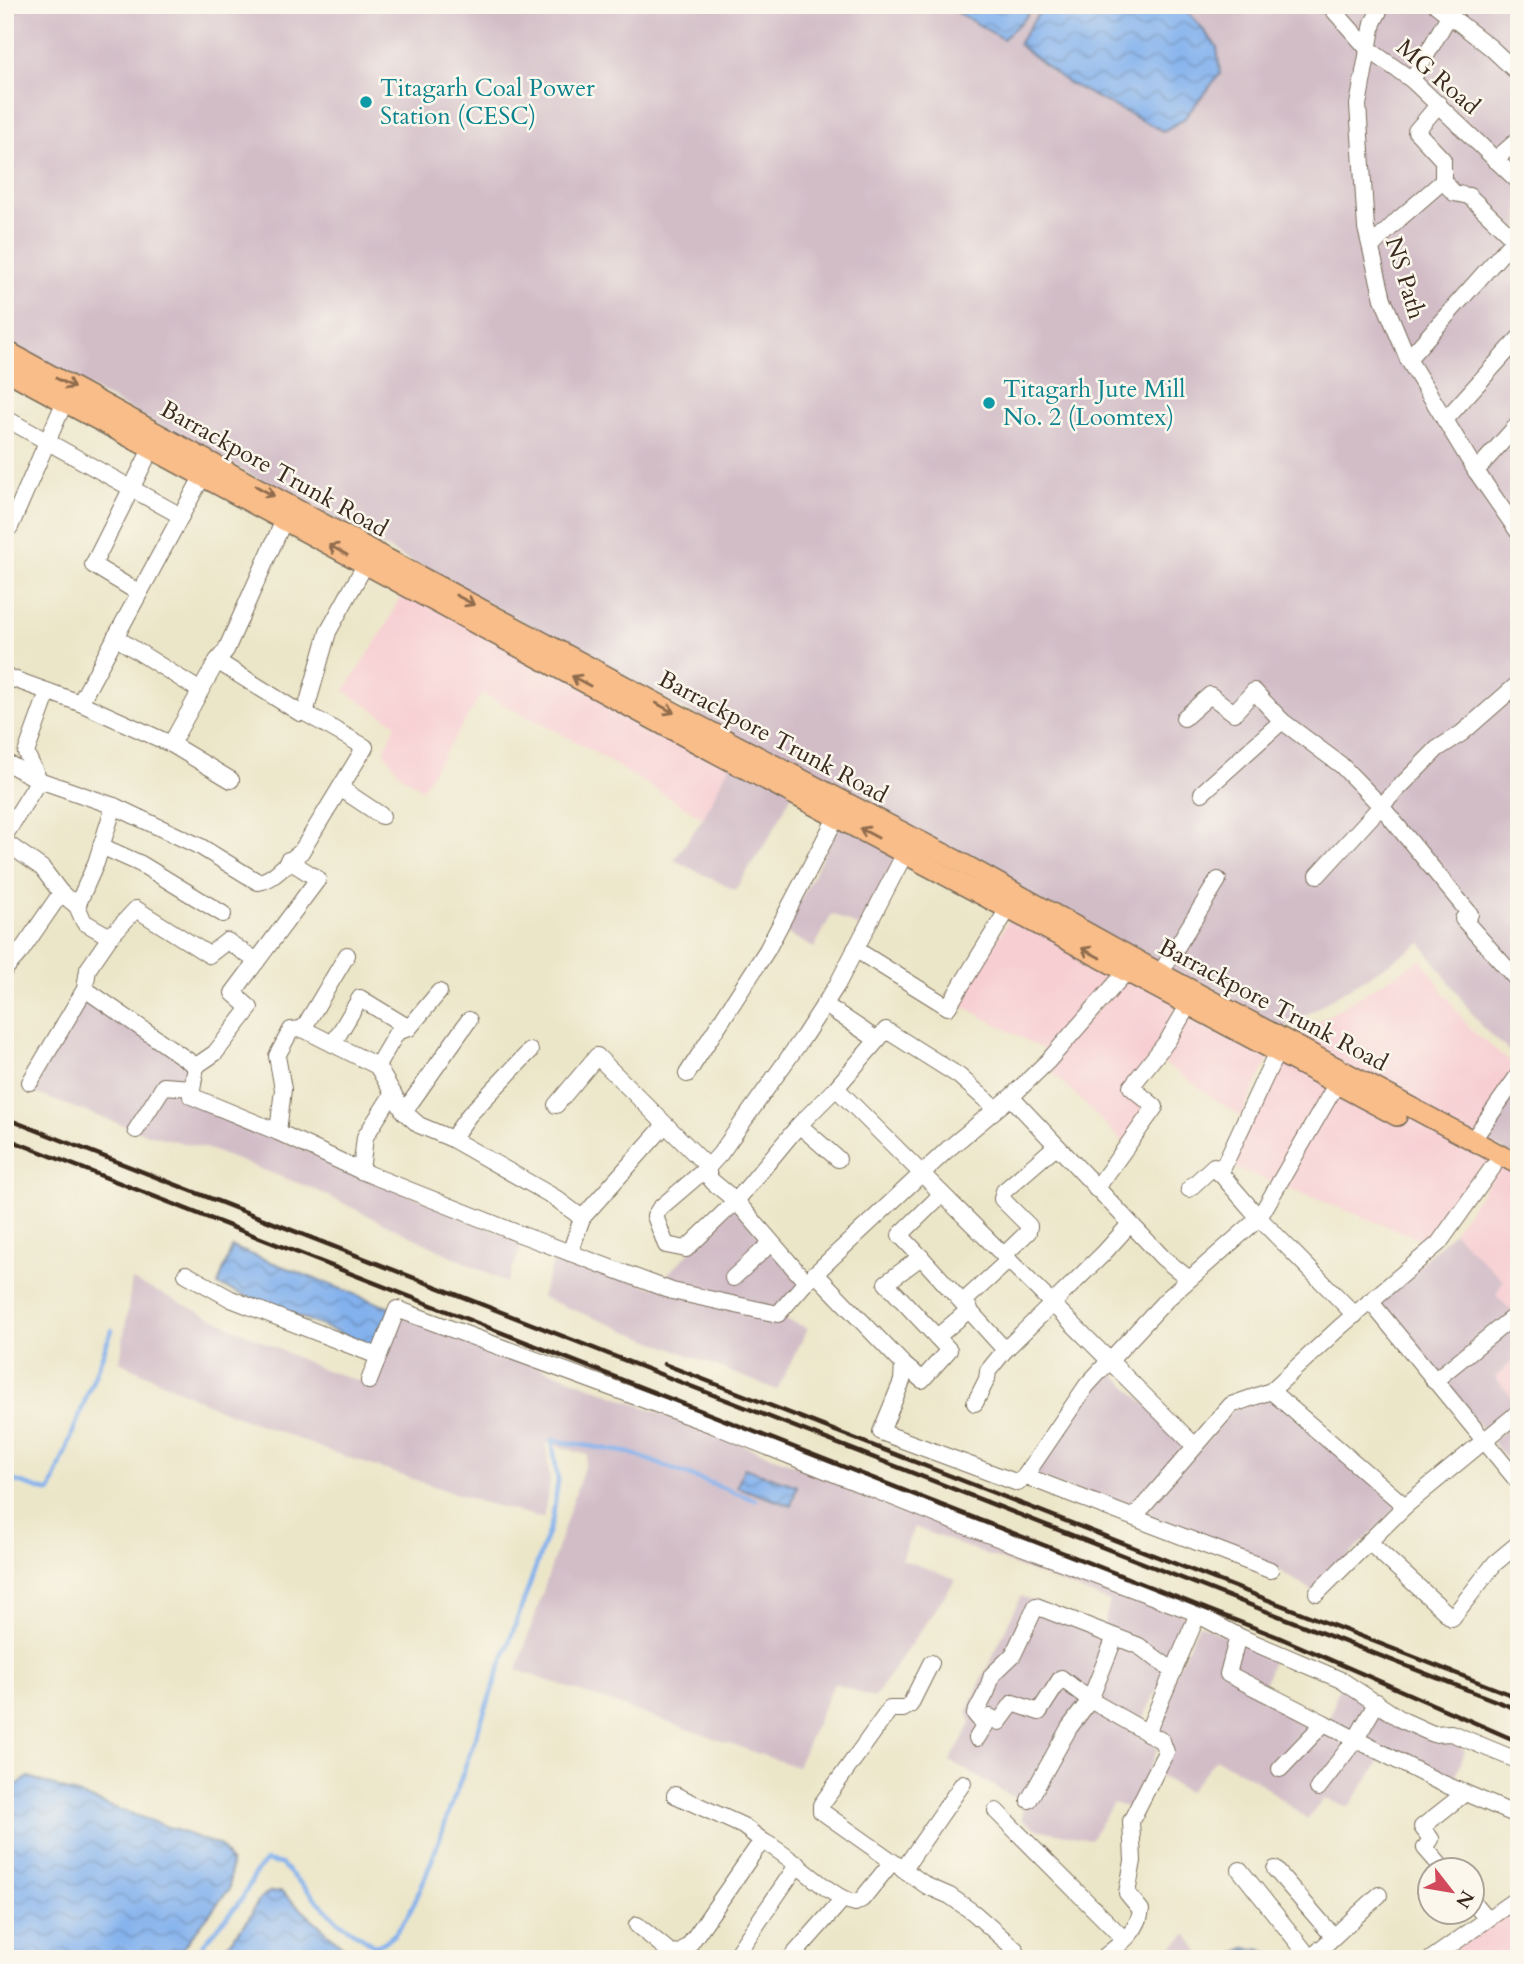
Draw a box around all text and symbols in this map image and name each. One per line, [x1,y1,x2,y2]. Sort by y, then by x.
street label: MG Road [1389,31,1487,123]
place label: Titagarh Coal Power Station (CESC) [380,72,595,133]
marker: Titagarh Coal Power Station (CESC) [358,94,374,110]
street label: NS Path [1377,233,1433,323]
place label: Titagarh Jute Mill No. 2 (Loomtex) [1003,373,1185,434]
one-way arrow [55,376,75,390]
street label: Barrackpore Trunk Road [154,393,394,545]
marker: Titagarh Jute Mill No. 2 (Loomtex) [981,395,997,411]
one-way arrow [255,484,275,498]
one-way arrow [328,543,349,556]
one-way arrow [454,594,475,607]
street label: Barrackpore Trunk Road [652,662,894,812]
one-way arrow [571,674,592,687]
one-way arrow [655,701,675,715]
one-way arrow [859,826,880,839]
street label: Barrackpore Trunk Road [1152,930,1394,1080]
one-way arrow [1081,946,1101,960]
north arrow [1416,1856,1486,1926]
text: N [1449,1885,1480,1913]

